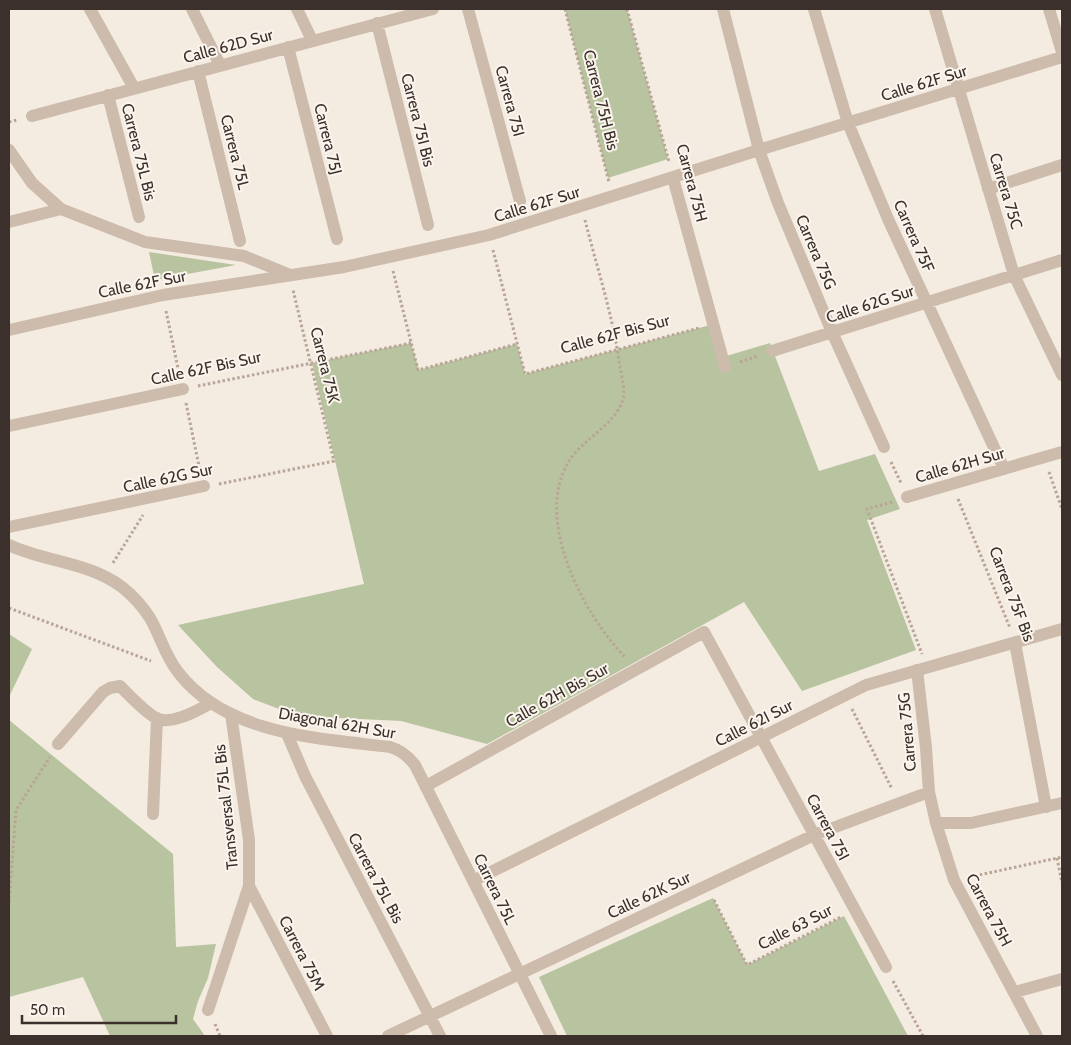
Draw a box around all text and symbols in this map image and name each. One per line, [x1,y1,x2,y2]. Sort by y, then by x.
street label: Calle 62D Sur [181,25,276,67]
street label: Carrera 75H Bis [579,48,623,153]
street label: Calle 62F Sur [879,61,970,105]
street label: Carrera 75I [491,63,529,139]
street label: Carrera 75I Bis [397,71,439,169]
street label: Carrera 75L Bis [118,101,160,203]
street label: Carrera 75J [310,101,346,177]
street label: Carrera 75L [217,113,253,191]
street label: Carrera 75H [672,142,712,224]
street label: Carrera 75C [985,151,1027,231]
street label: Calle 62F Sur [492,182,583,226]
street label: Carrera 75F [890,197,939,276]
street label: Carrera 75G [792,212,840,292]
street label: Calle 62F Sur [97,266,188,302]
street label: Calle 62G Sur [824,281,917,327]
street label: Calle 62F Bis Sur [558,310,672,358]
street label: Carrera 75K [306,325,344,405]
street label: Calle 62F Bis Sur [149,347,264,389]
street label: Calle 62H Sur [913,443,1008,487]
street label: Calle 62G Sur [121,459,216,497]
street label: Carrera 75F Bis [985,544,1039,644]
street label: Calle 62H Bis Sur [502,658,613,731]
street label: Carrera 75G [894,692,920,772]
street label: Calle 62I Sur [712,695,797,751]
street label: Diagonal 62H Sur [277,703,398,743]
street label: Transversal 75L Bis [210,743,242,871]
street label: Carrera 75I [803,790,853,864]
street label: Carrera 75L Bis [344,830,408,927]
street label: Carrera 75L [470,850,520,928]
street label: Calle 62K Sur [604,867,694,923]
street label: Carrera 75H [962,870,1016,950]
street label: Calle 63 Sur [755,900,836,954]
street label: Carrera 75M [275,912,329,994]
scale bar [22,992,176,1024]
text: 50 m [30,1001,65,1019]

